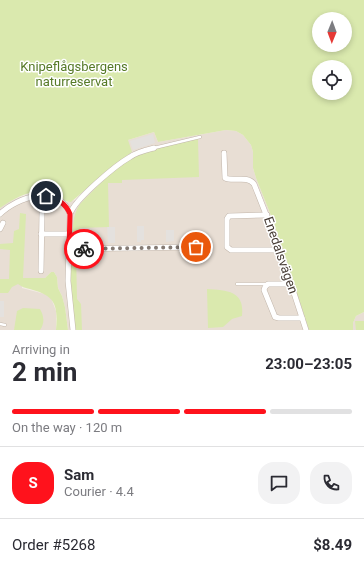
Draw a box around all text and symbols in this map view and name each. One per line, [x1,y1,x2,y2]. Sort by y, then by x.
north arrow [312,12,352,52]
map controls [312,12,352,100]
park label: Knipeflågsbergens naturreservat [20,59,128,89]
button: locate [312,60,352,100]
pin [29,179,63,213]
icon: home [35,185,57,207]
street label: Enedalsvägen [261,215,301,295]
courier [64,229,104,269]
pin [179,230,213,264]
icon: bag [185,236,207,258]
icon: bike [73,238,95,260]
text: Arriving in [12,342,70,357]
text: 23:00–23:05 [265,355,352,373]
text: 2 min [12,357,77,387]
text: On the way · 120 m [12,420,122,435]
button: chat [258,462,300,504]
button: phone [310,462,352,504]
text: Sam [64,466,94,484]
text: S [28,474,38,492]
text: Courier · 4.4 [64,484,134,499]
text: Order #5268 [12,536,95,554]
text: $8.49 [313,536,352,554]

